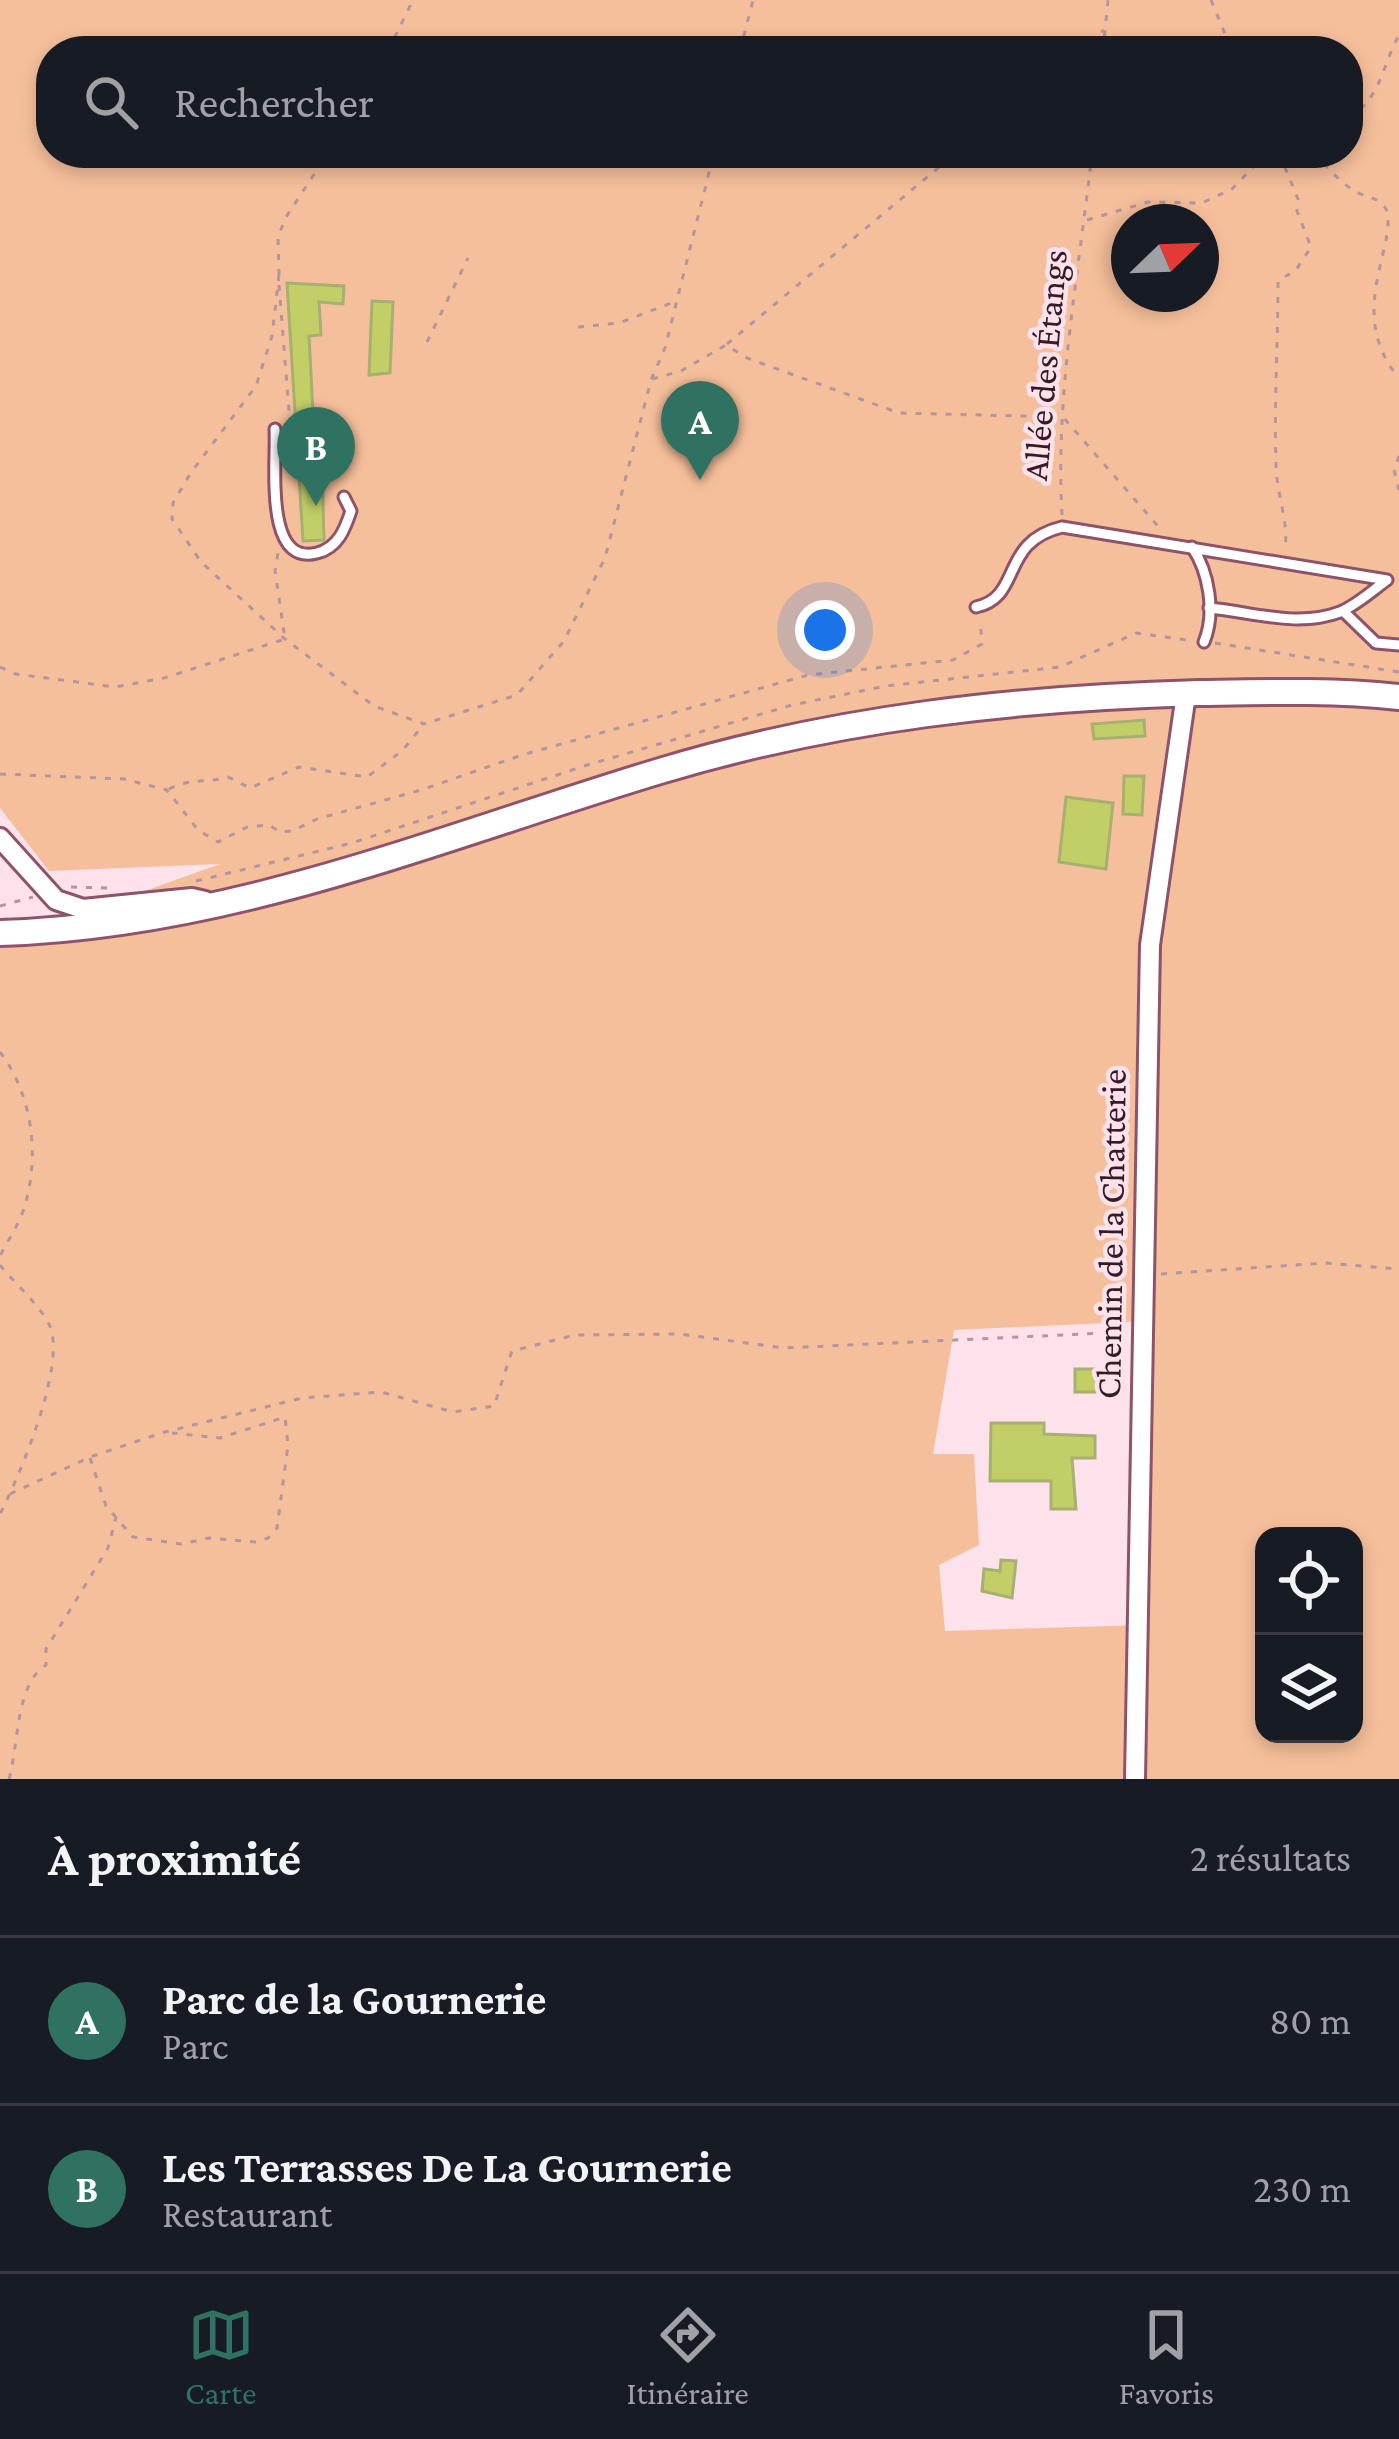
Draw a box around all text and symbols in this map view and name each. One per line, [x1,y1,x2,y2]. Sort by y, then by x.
search box [36,36,1363,168]
icon: search [78,69,144,135]
text: Rechercher [174,77,374,127]
north arrow [1111,204,1219,312]
street label: Allée des Étangs [1015,248,1075,482]
pin: A [661,381,739,480]
pin: B [277,407,355,506]
your location [795,600,855,660]
street label: Chemin de la Chatterie [1088,1069,1134,1399]
map controls [1255,1527,1363,1743]
button: locate [1255,1527,1363,1635]
button: layers [1255,1635,1363,1743]
text: À proximité [48,1829,301,1886]
text: 2 résultats [1190,1836,1351,1879]
text: Parc de la Gournerie [162,1974,547,2024]
text: A [75,1999,99,2042]
text: 80 m [1269,1999,1351,2042]
text: Parc [162,2024,228,2067]
text: Les Terrasses De La Gournerie [162,2142,732,2192]
text: B [76,2167,98,2210]
text: 230 m [1253,2167,1351,2210]
text: Restaurant [162,2192,332,2235]
tab: Carte [185,2302,257,2411]
tab: Itinéraire [626,2302,749,2411]
tab: Favoris [1119,2302,1214,2411]

